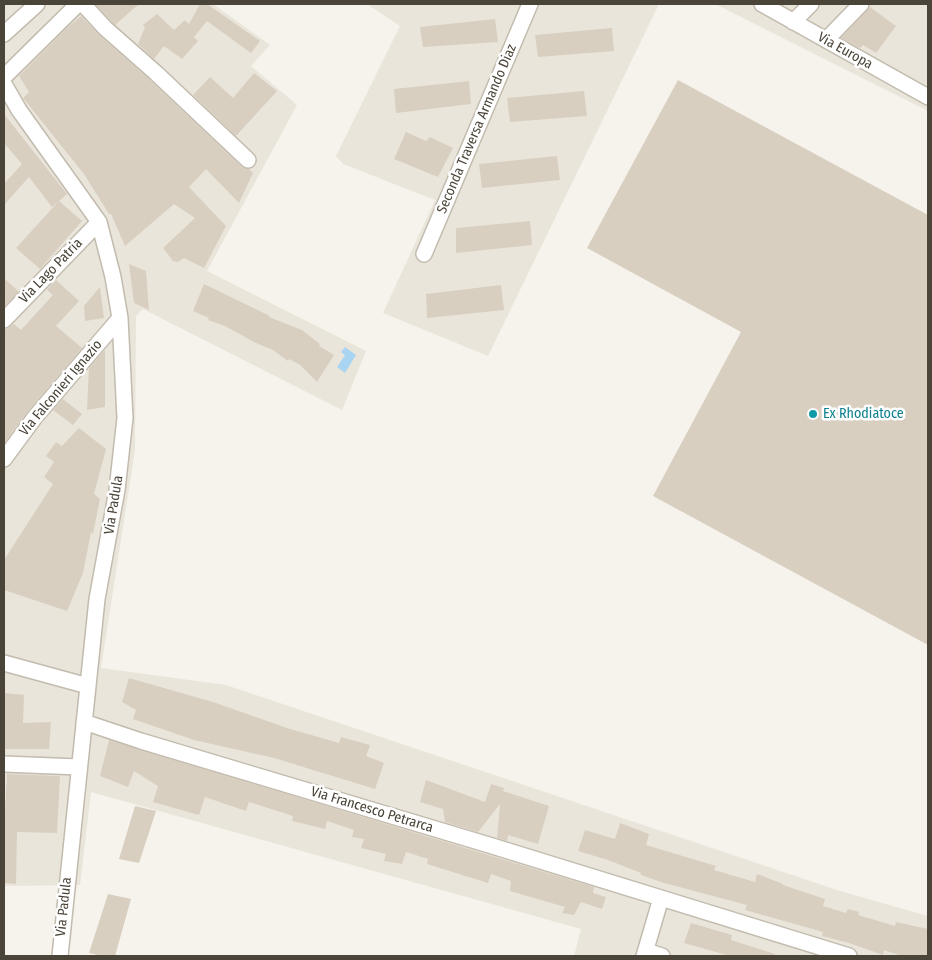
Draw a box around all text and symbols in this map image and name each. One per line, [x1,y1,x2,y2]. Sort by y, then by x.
street label: Via Europa [814,29,876,73]
street label: Seconda Traversa Armando Diaz [434,42,520,216]
street label: Via Lago Patria [16,235,86,307]
street label: Via Falconieri Ignazio [16,337,106,439]
place label: Ex Rhodiatoce [823,406,904,422]
marker: Ex Rhodiatoce [807,408,819,420]
street label: Via Padula [101,474,127,536]
street label: Via Francesco Petrarca [309,783,435,837]
street label: Via Padula [53,877,75,937]

